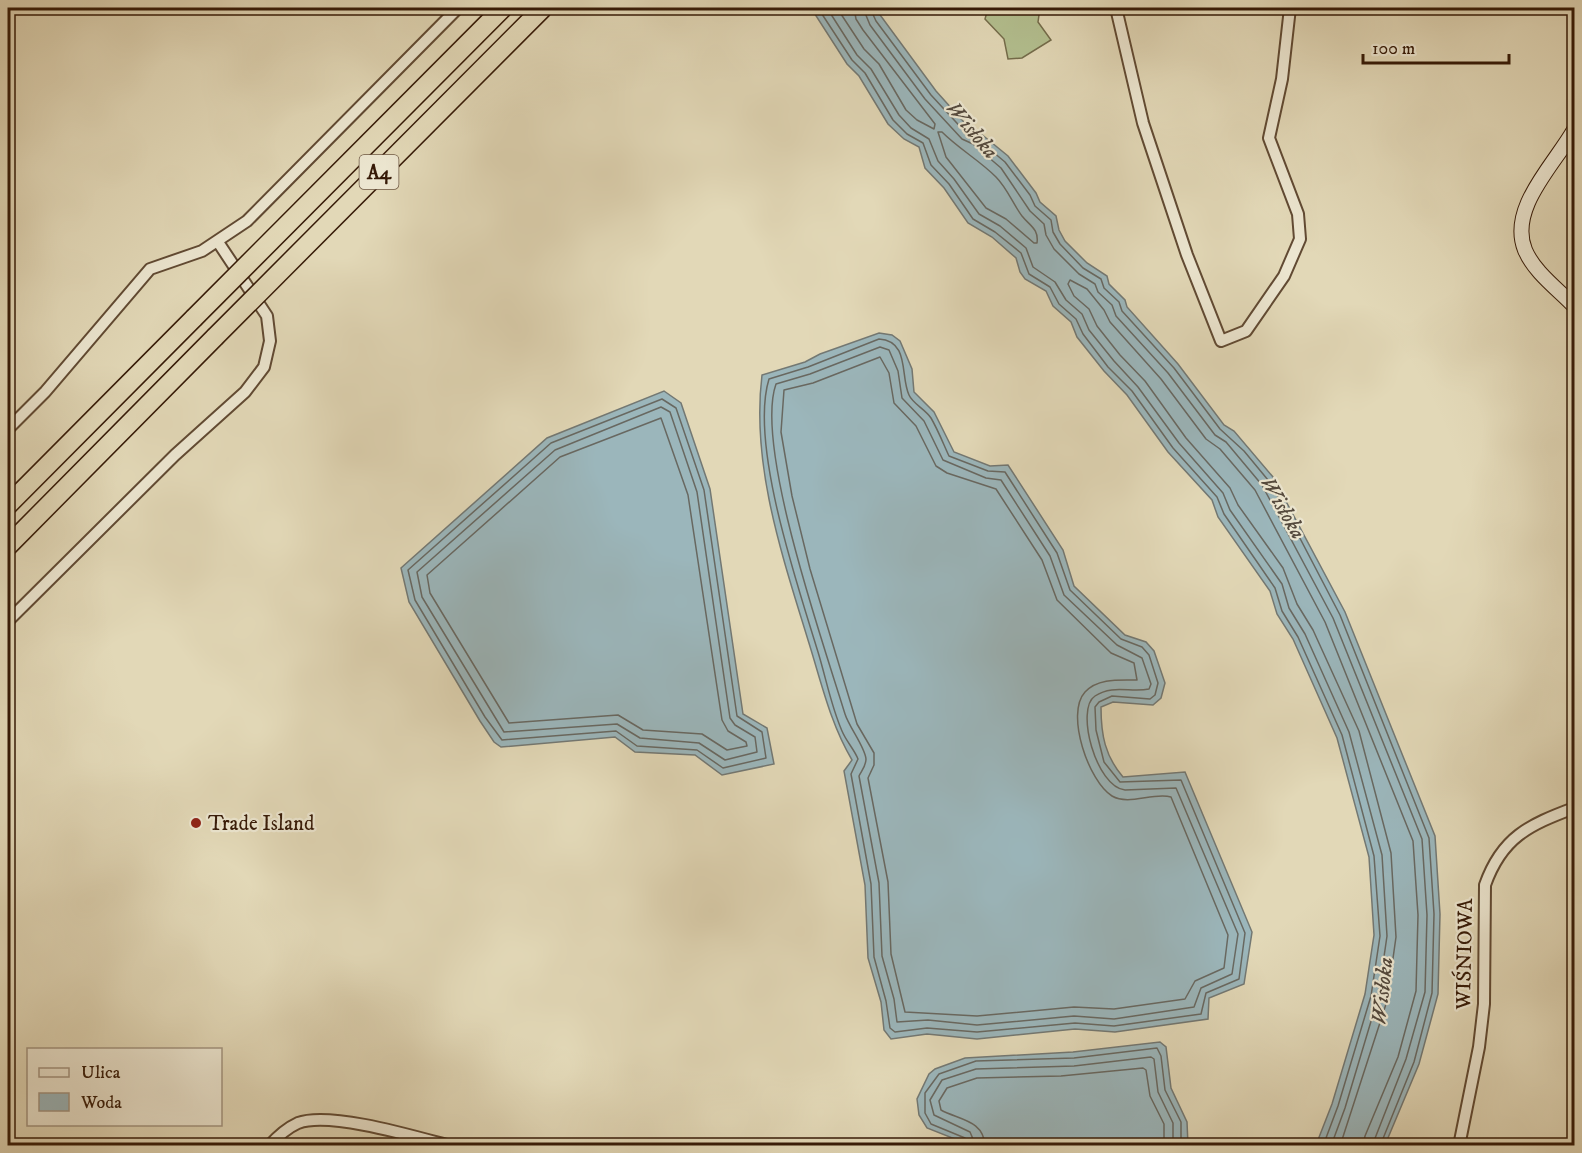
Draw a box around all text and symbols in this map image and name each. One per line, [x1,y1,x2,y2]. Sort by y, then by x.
scale bar [1363,27,1508,65]
text: 100 m [1372,38,1415,60]
water label: Wisłoka [940,95,1004,165]
road number: A4 [360,155,398,189]
water label: Wisłoka [1254,472,1311,544]
place label: Trade Island [208,811,315,837]
marker: Trade Island [189,816,203,830]
street label: WIŚNIOWA [1449,898,1479,1011]
water label: Wisłoka [1366,956,1399,1026]
legend [27,1048,222,1126]
text: Ulica [81,1062,121,1084]
text: Woda [80,1092,122,1114]

